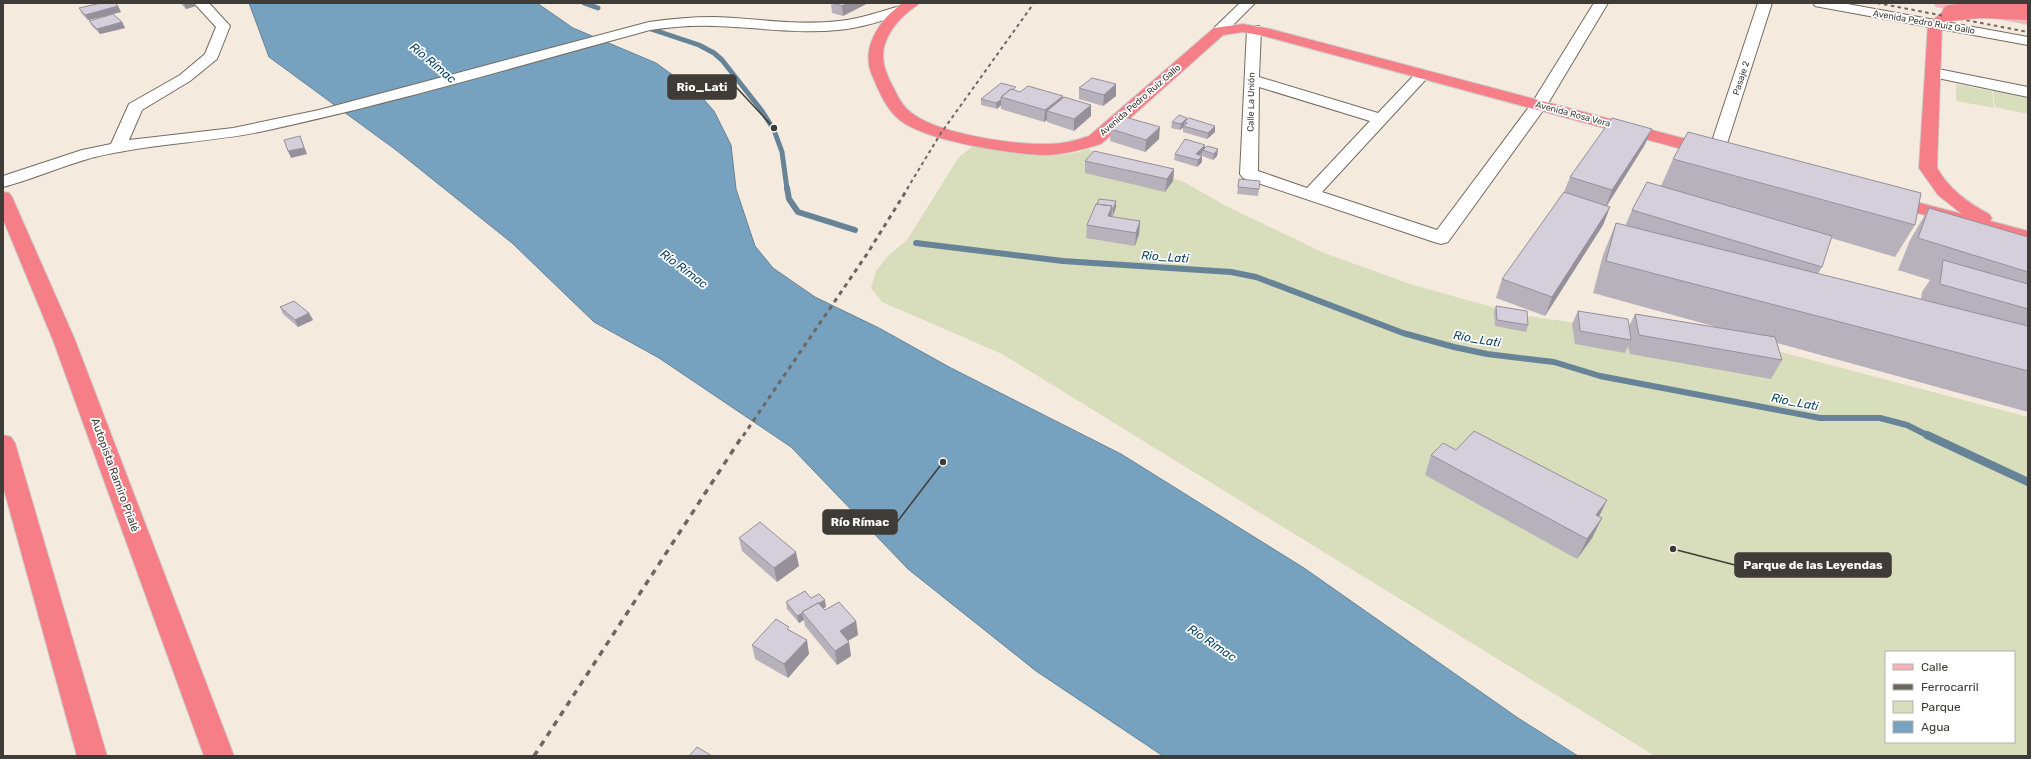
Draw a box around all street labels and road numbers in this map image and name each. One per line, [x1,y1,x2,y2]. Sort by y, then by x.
street label: Avenida Pedro Ruiz Gallo [1872,8,1976,36]
street label: Pasaje 2 [1731,60,1751,96]
street label: Avenida Pedro Ruiz Gallo [1098,62,1182,138]
street label: Calle La Unión [1245,72,1257,132]
street label: Avenida Rosa Vera [1534,99,1612,129]
street label: Autopista Ramiro Prialé [88,416,142,534]

